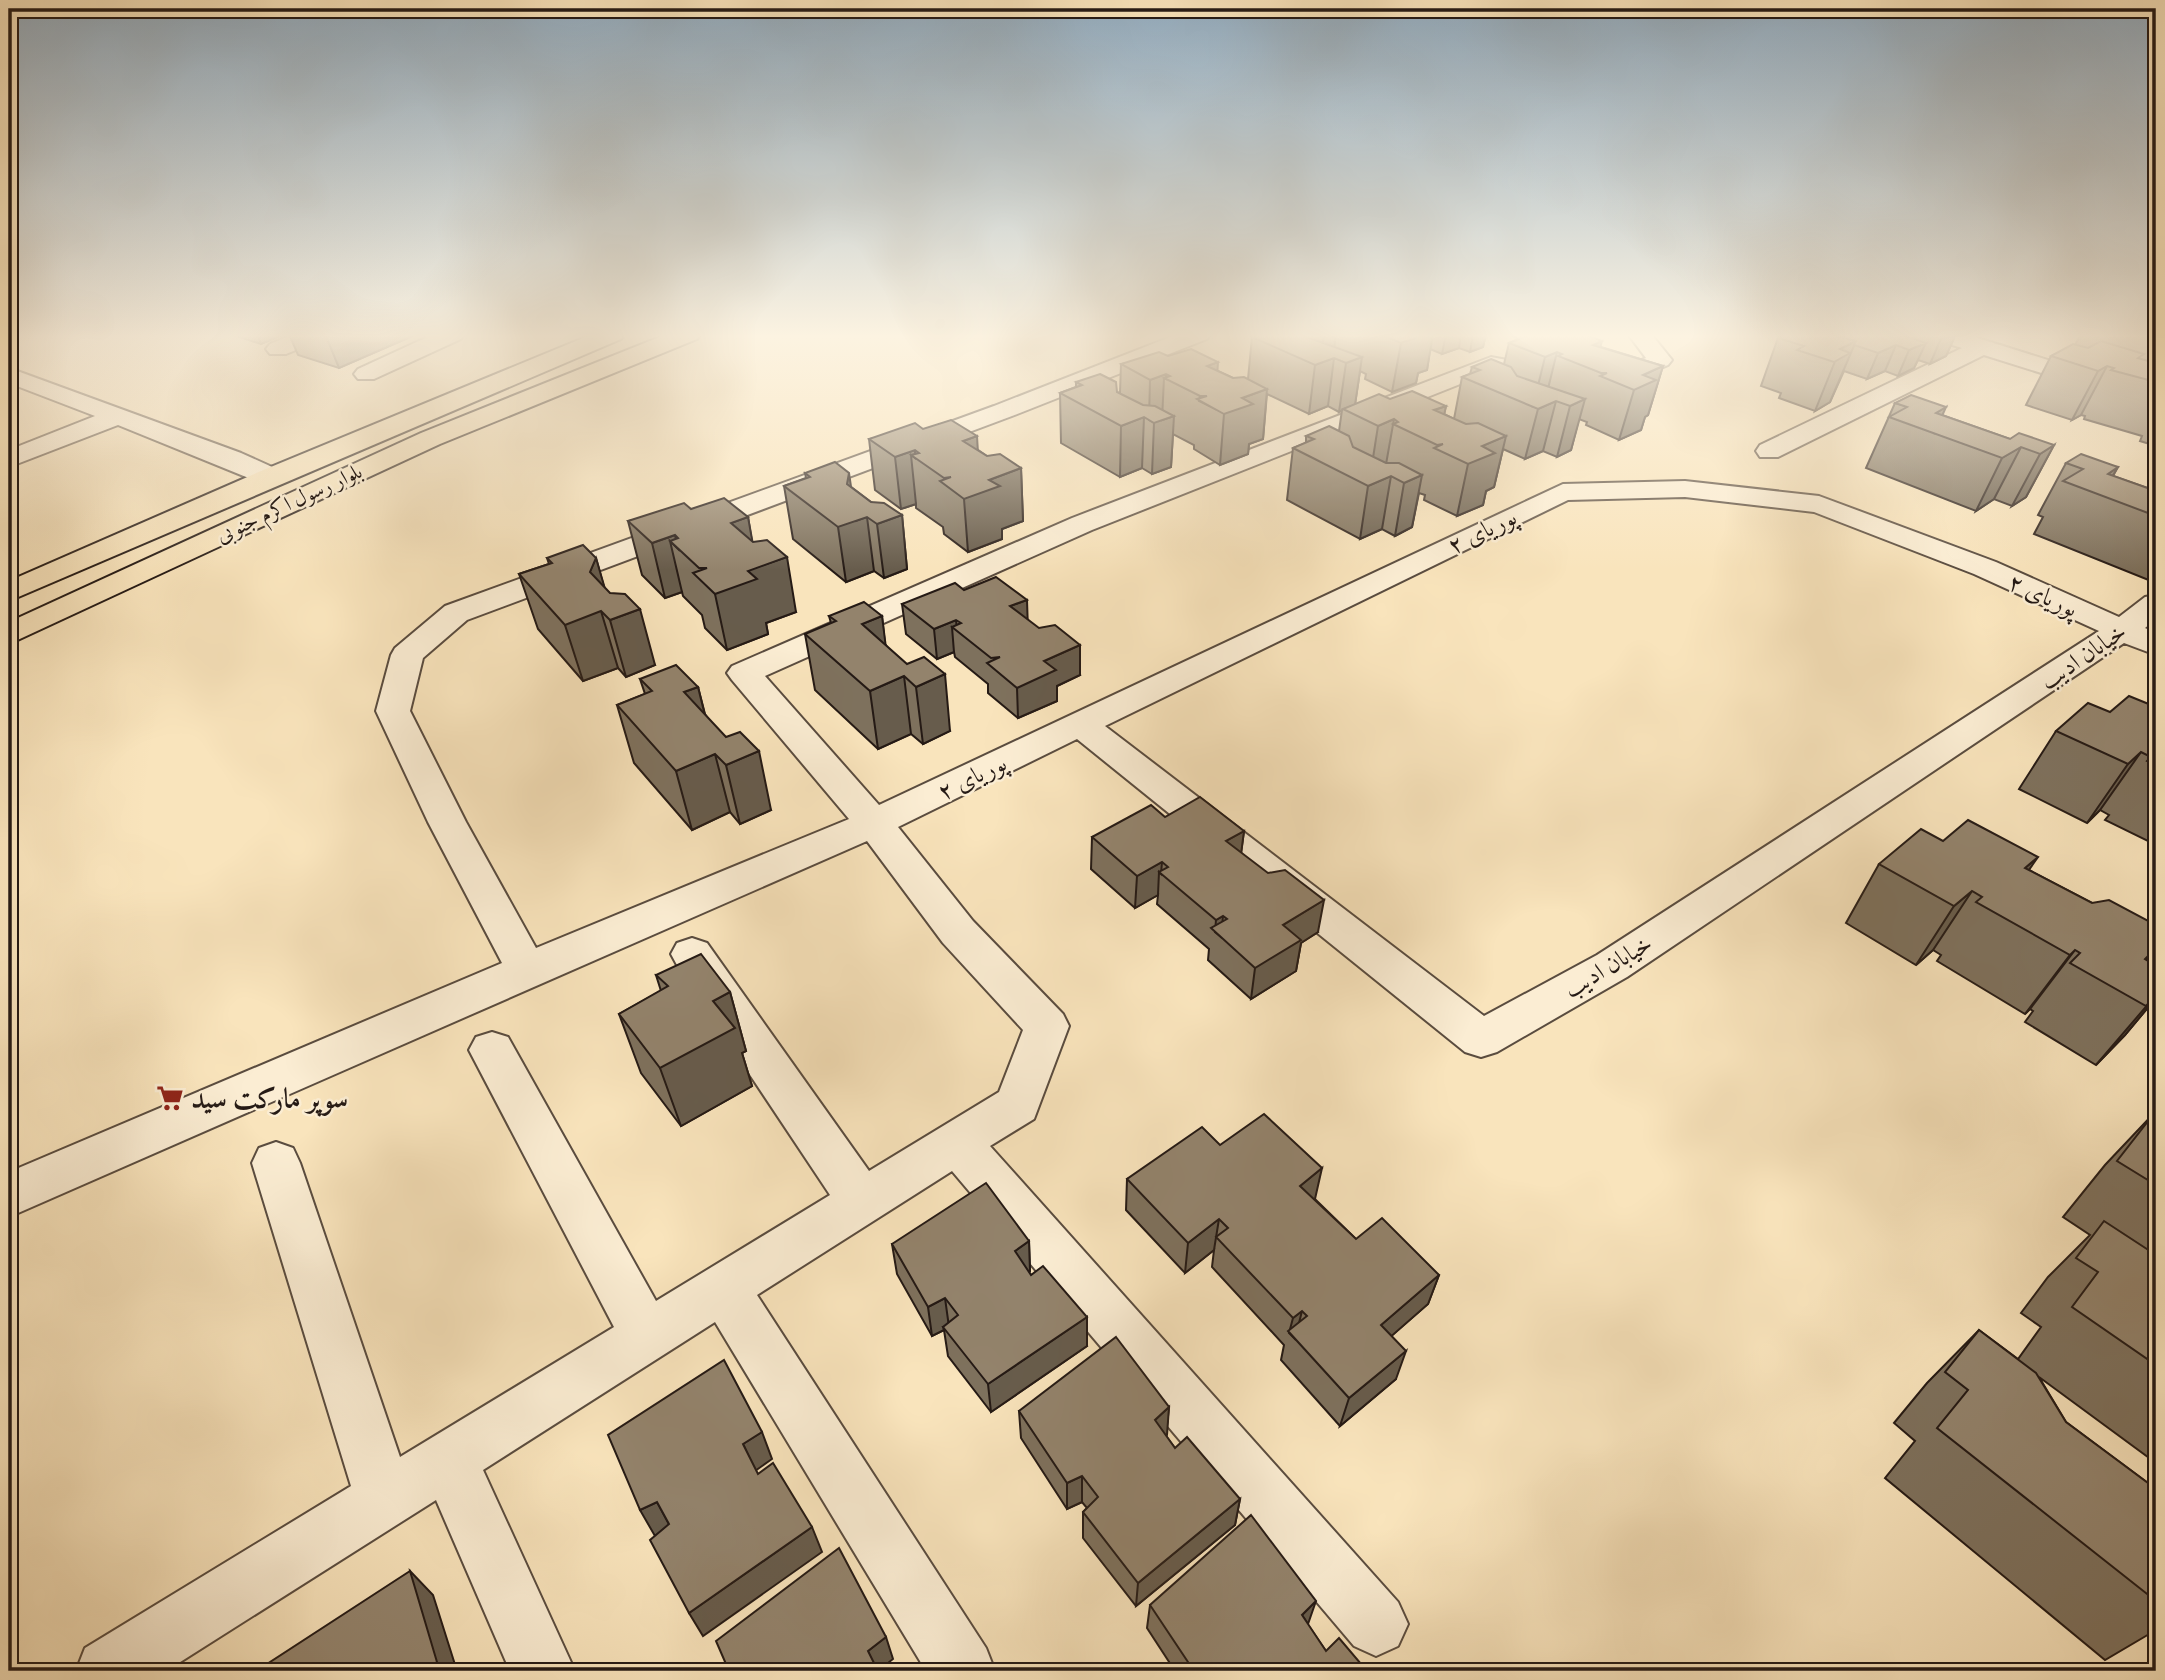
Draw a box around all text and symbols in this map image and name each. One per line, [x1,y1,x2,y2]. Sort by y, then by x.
street label: بلوار رسول اکرم جنوبی [212,459,368,553]
street label: پوریای ۲ [1443,502,1524,562]
street label: پوریای ۲ [2003,567,2083,626]
street label: خیابان ادیب [2035,617,2133,697]
street label: پوریای ۲ [933,748,1014,808]
street label: خیابان ادیب [1559,929,1659,1006]
supermarket icon: سوپر مارکت سید [155,1083,185,1113]
place label: سوپر مارکت سید [191,1083,348,1118]

